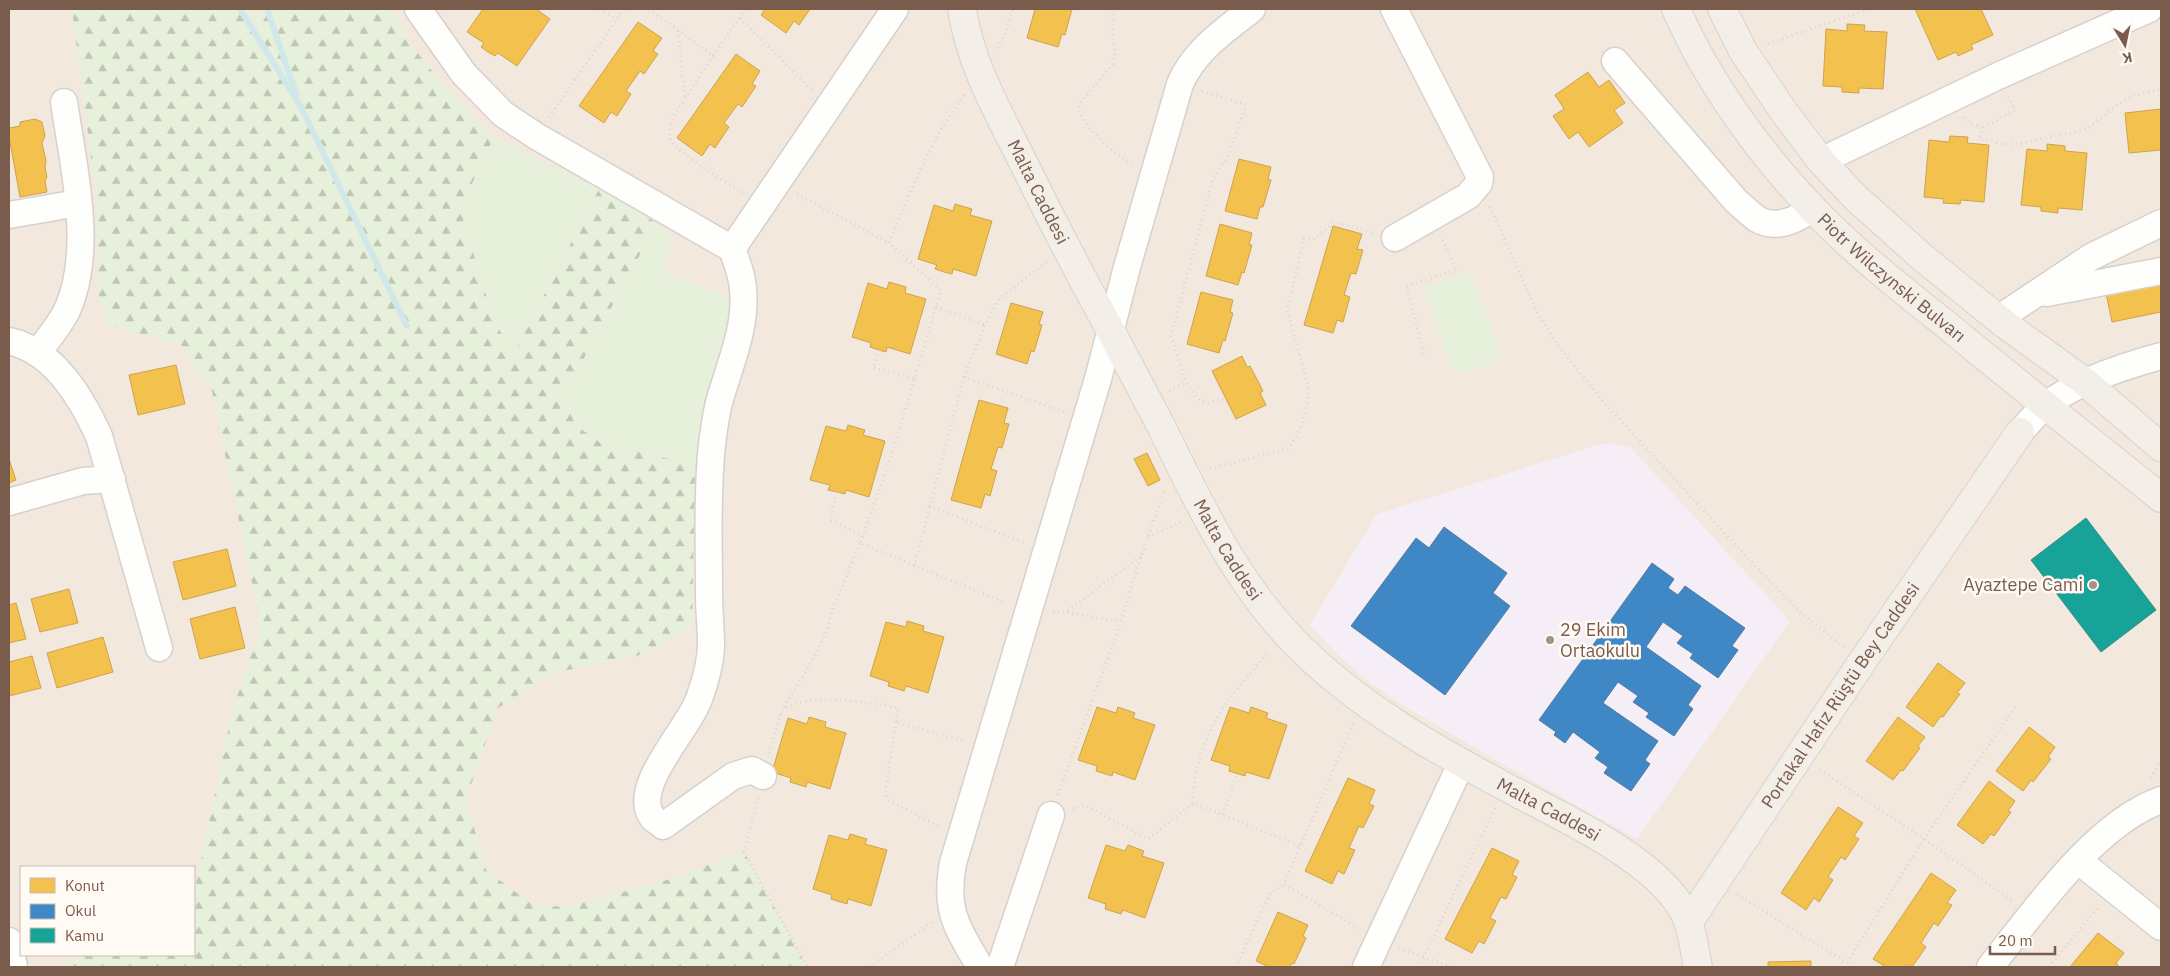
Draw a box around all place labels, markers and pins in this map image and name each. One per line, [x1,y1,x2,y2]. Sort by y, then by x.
place label: Ayaztepe Cami [1963,573,2083,596]
marker: Ayaztepe Cami [2087,579,2099,591]
place label: 29 Ekim Ortaokulu [1560,618,1640,662]
marker: 29 Ekim Ortaokulu [1544,634,1556,646]

